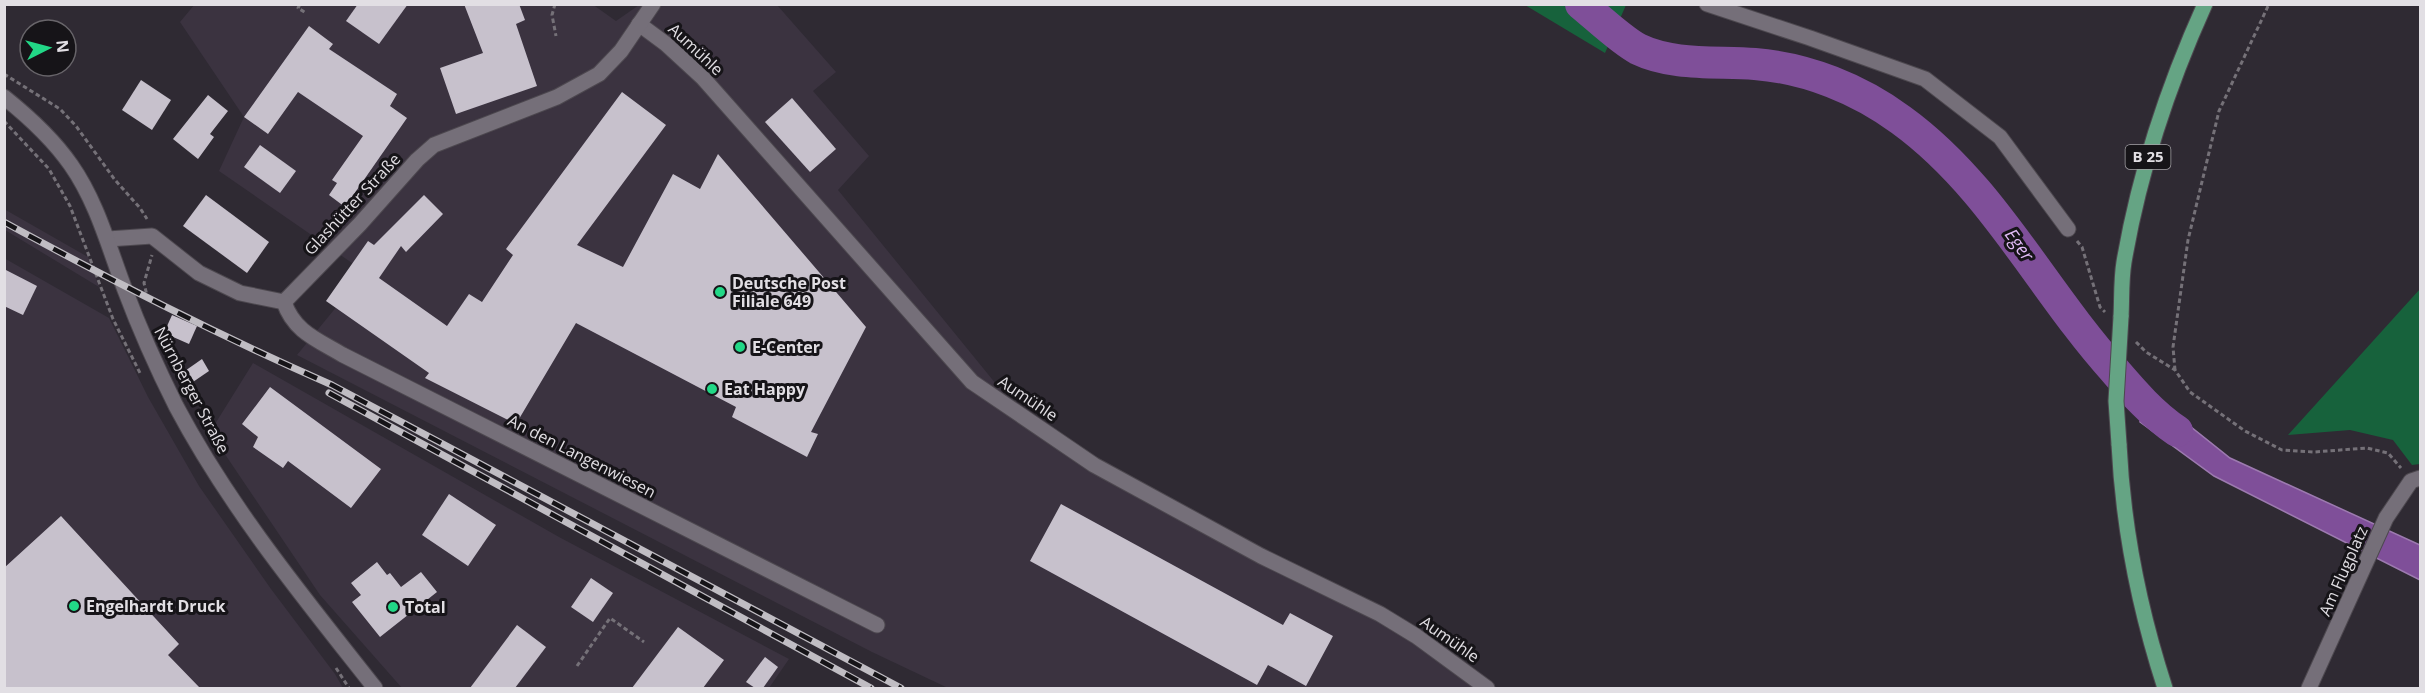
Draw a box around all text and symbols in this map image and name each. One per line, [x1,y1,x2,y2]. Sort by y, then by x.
north arrow [18,18,78,78]
street label: Aumühle [664,18,728,80]
text: N [51,39,75,54]
road number: B 25 [2126,145,2170,169]
street label: Glashütter Straße [299,148,405,260]
water label: Eger [2000,223,2040,266]
place label: Deutsche Post Filiale 649 [732,272,846,312]
marker: Deutsche Post Filiale 649 [713,285,727,299]
street label: Nürnberger Straße [149,323,235,457]
place label: E-Center [752,336,820,358]
marker: E-Center [733,340,747,354]
street label: Aumühle [994,370,1062,426]
place label: Eat Happy [724,378,806,400]
marker: Eat Happy [705,382,719,396]
street label: An den Langenwiesen [504,409,660,503]
street label: Am Flugplatz [2313,523,2373,619]
place label: Engelhardt Druck [86,595,225,617]
place label: Total [405,596,446,618]
marker: Engelhardt Druck [67,599,81,613]
marker: Total [386,600,400,614]
street label: Aumühle [1416,611,1484,667]

